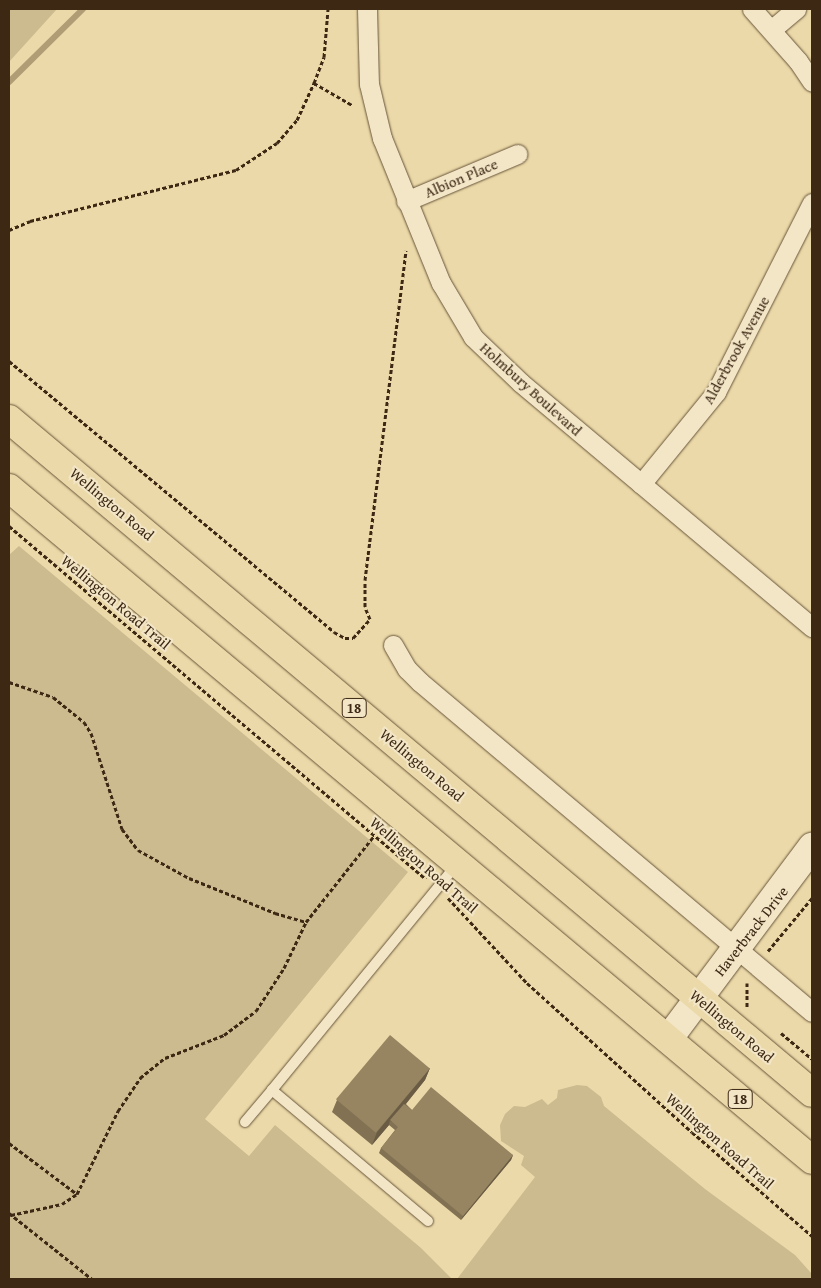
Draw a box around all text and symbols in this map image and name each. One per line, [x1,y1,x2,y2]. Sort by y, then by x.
street label: Albion Place [422,155,500,201]
street label: Alderbrook Avenue [699,293,773,407]
street label: Holmbury Boulevard [476,339,586,439]
street label: Wellington Road [66,464,158,544]
street label: Wellington Road Trail [58,551,174,653]
road number: 18 [342,696,366,720]
street label: Wellington Road [376,725,468,805]
street label: Wellington Road Trail [366,813,482,917]
street label: Haverbrack Drive [710,882,792,980]
street label: Wellington Road [686,986,778,1066]
road number: 18 [728,1088,752,1110]
street label: Wellington Road Trail [662,1089,778,1193]

